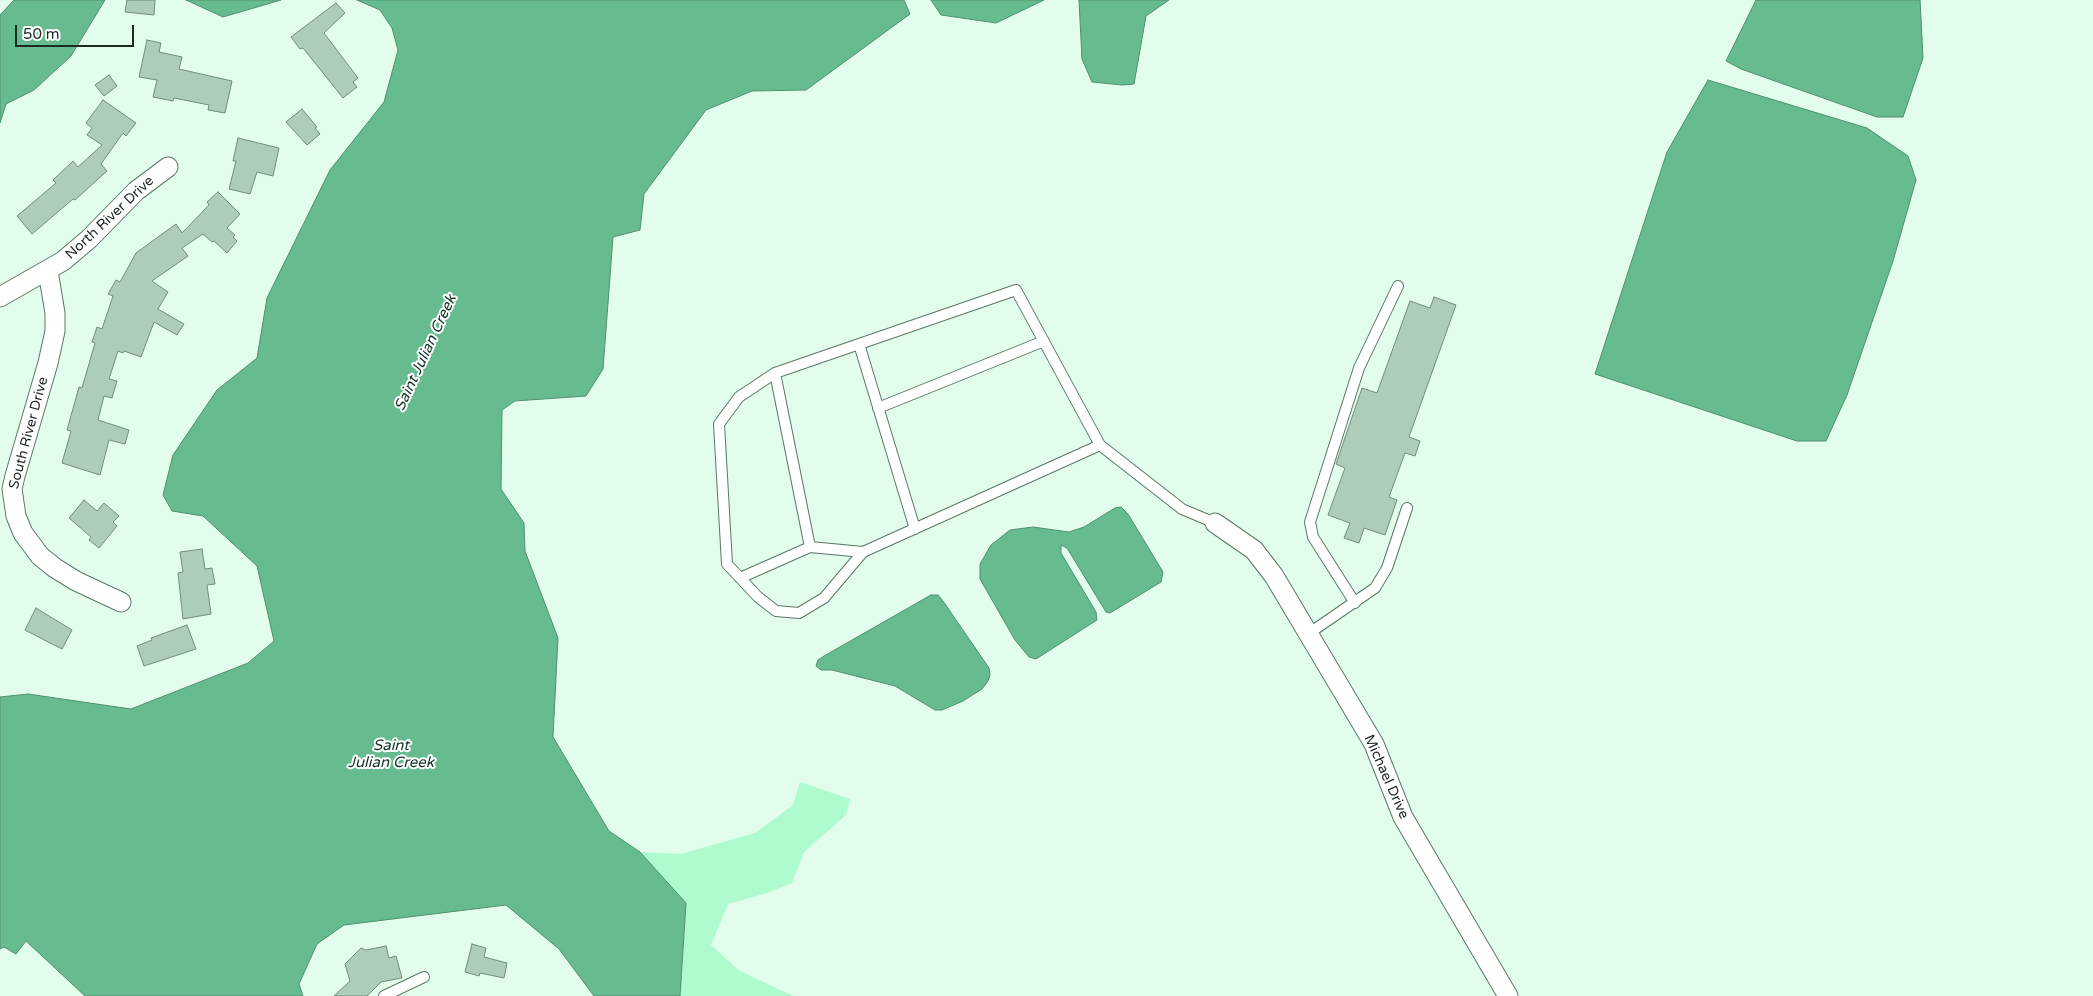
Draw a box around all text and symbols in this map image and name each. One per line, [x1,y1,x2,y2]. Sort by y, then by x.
scale bar [18,15,136,47]
text: 50 m [23,25,60,43]
street label: North River Drive [62,173,158,263]
water label: Saint Julian Creek [391,292,461,414]
street label: South River Drive [6,375,52,491]
street label: Michael Drive [1360,732,1412,822]
water label: Saint Julian Creek [348,737,434,772]

